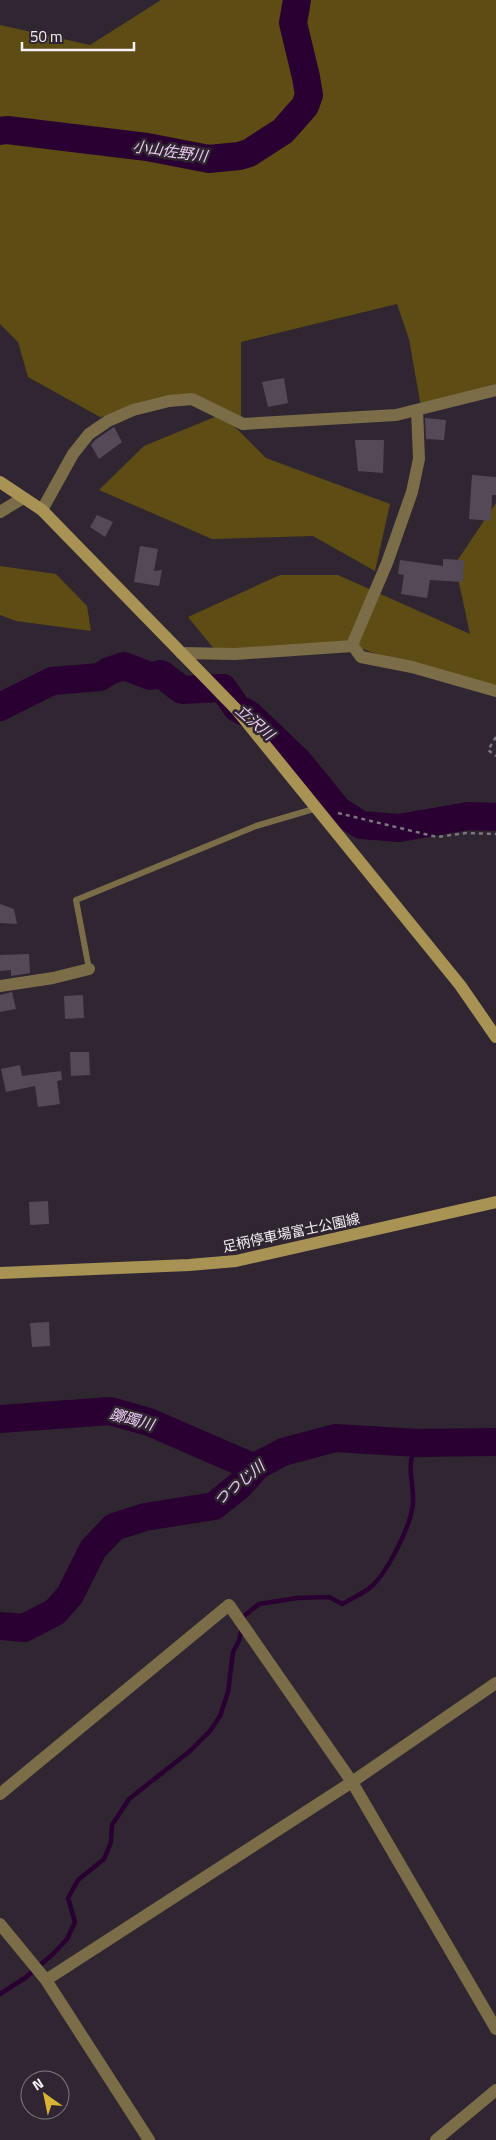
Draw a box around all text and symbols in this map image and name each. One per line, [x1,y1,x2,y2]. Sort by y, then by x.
scale bar [22,20,135,52]
text: 50 m [30,25,63,48]
water label: 小山佐野川 [131,134,211,168]
water label: 立沢川 [230,699,281,747]
street label: 足柄停車場富士公園線 [220,1207,362,1257]
water label: 躑躅川 [107,1402,159,1436]
water label: つつじ川 [208,1454,271,1511]
north arrow [20,2070,70,2120]
text: N [28,2072,47,2095]

